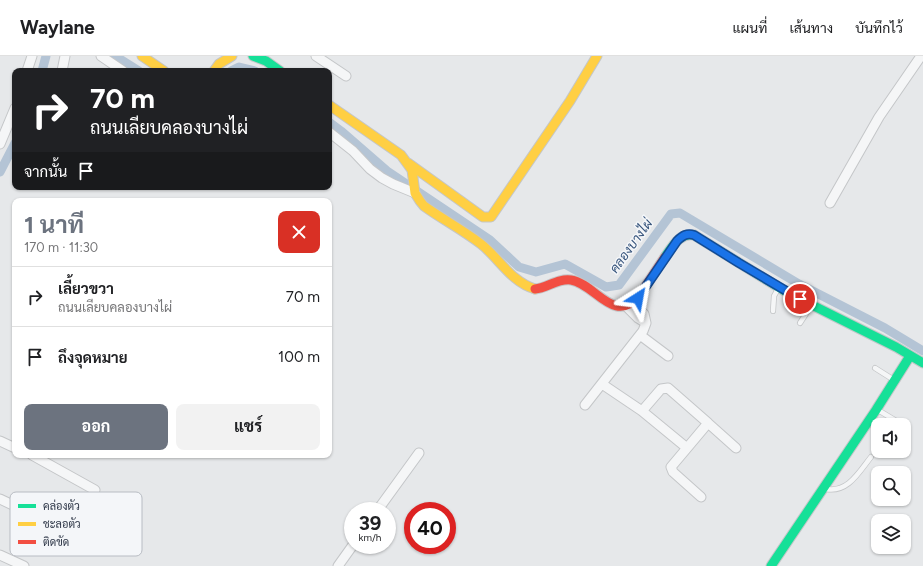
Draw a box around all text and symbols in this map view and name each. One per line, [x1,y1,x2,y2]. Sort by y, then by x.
text: Waylane [20,16,95,39]
text: แผนที่ [732,20,767,37]
text: เส้นทาง [789,20,833,37]
text: บันทึกไว้ [855,20,903,37]
text: 70 m [90,81,155,115]
icon: right [24,84,76,136]
text: ถนนเลียบคลองบางไผ่ [90,117,248,139]
icon: arrive [75,160,97,182]
text: จากนั้น [24,163,67,181]
text: 1 นาที [24,210,84,239]
button: close [278,211,320,253]
water label: คลองบางไผ่ [606,215,656,276]
text: 170 m · 11:30 [24,240,98,255]
position arrow [617,277,659,319]
text: เลี้ยวขวา [58,280,114,298]
pin [783,282,817,316]
icon: right [24,286,46,308]
text: 70 m [286,288,320,306]
icon: arrive [789,288,811,310]
text: ถนนเลียบคลองบางไผ่ [58,300,172,315]
icon: arrive [24,346,46,368]
text: 100 m [278,348,320,366]
text: ถึงจุดหมาย [58,349,128,367]
button: ออก [24,404,168,450]
button: แชร์ [176,404,320,450]
map controls [871,418,911,554]
button: sound [871,418,911,458]
button: search [871,466,911,506]
legend [10,492,142,556]
text: คล่องตัว [43,499,80,513]
speed limit sign: 40 [404,502,456,554]
text: 39 [359,511,381,535]
button: layers [871,514,911,554]
text: ชะลอตัว [43,517,81,531]
text: km/h [359,531,381,544]
text: ติดขัด [43,535,69,549]

